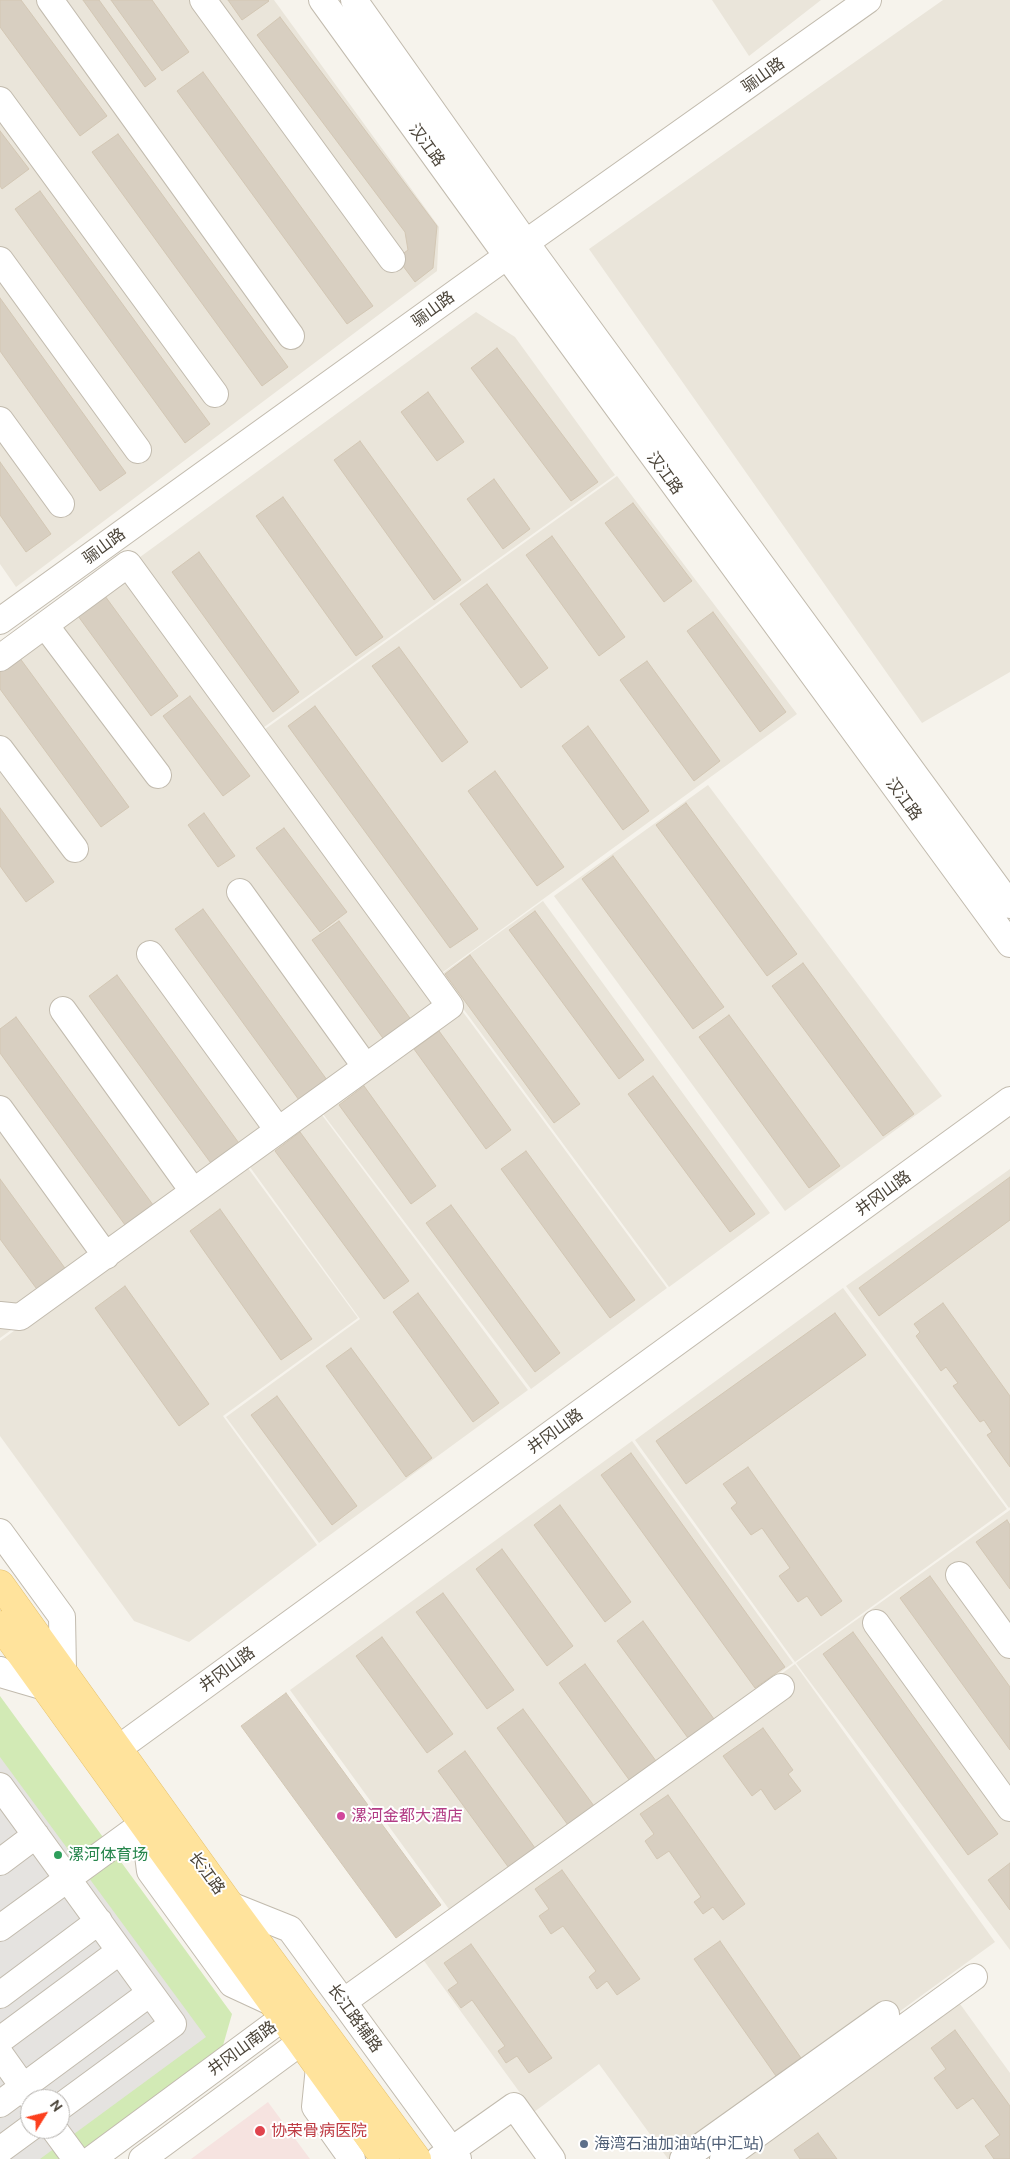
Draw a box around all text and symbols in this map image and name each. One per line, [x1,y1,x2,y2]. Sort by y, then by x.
street label: 骊山路 [738,53,788,97]
street label: 汉江路 [405,120,449,170]
street label: 骊山路 [408,287,458,331]
street label: 汉江路 [643,448,687,498]
street label: 骊山路 [79,524,129,568]
street label: 汉江路 [882,774,926,824]
street label: 井冈山路 [851,1166,915,1220]
street label: 井冈山路 [523,1404,587,1458]
street label: 井冈山路 [195,1642,259,1696]
place label: 漯河金都大酒店 [351,1806,463,1826]
marker: 漯河金都大酒店 [335,1810,347,1822]
place label: 漯河体育场 [68,1845,148,1865]
street label: 长江路 [185,1848,229,1898]
marker: 漯河体育场 [52,1849,64,1861]
street label: 长江路辅路 [324,1980,386,2056]
street label: 井冈山南路 [204,2017,280,2079]
north arrow [20,2089,70,2139]
text: N [47,2097,66,2115]
place label: 协荣骨病医院 [271,2121,367,2141]
marker: 协荣骨病医院 [253,2124,267,2138]
place label: 海湾石油加油站(中汇站) [594,2134,764,2154]
marker: 海湾石油加油站(中汇站) [578,2138,590,2150]

